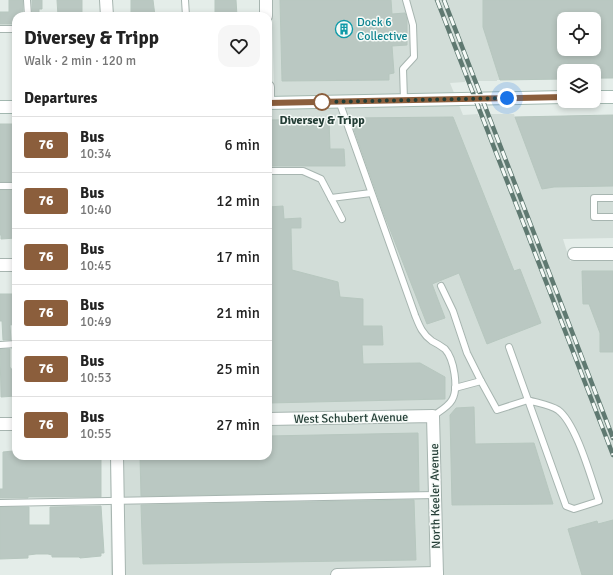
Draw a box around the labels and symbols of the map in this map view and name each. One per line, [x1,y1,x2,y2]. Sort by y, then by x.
place label: Dock 6 Collective [357,15,408,44]
building icon: Dock 6 Collective [334,19,354,39]
your location [497,88,517,108]
marker: Diversey & Tripp [313,93,331,111]
place label: Diversey & Tripp [279,113,365,128]
street label: West Schubert Avenue [294,410,408,427]
street label: North Keeler Avenue [427,443,444,549]

